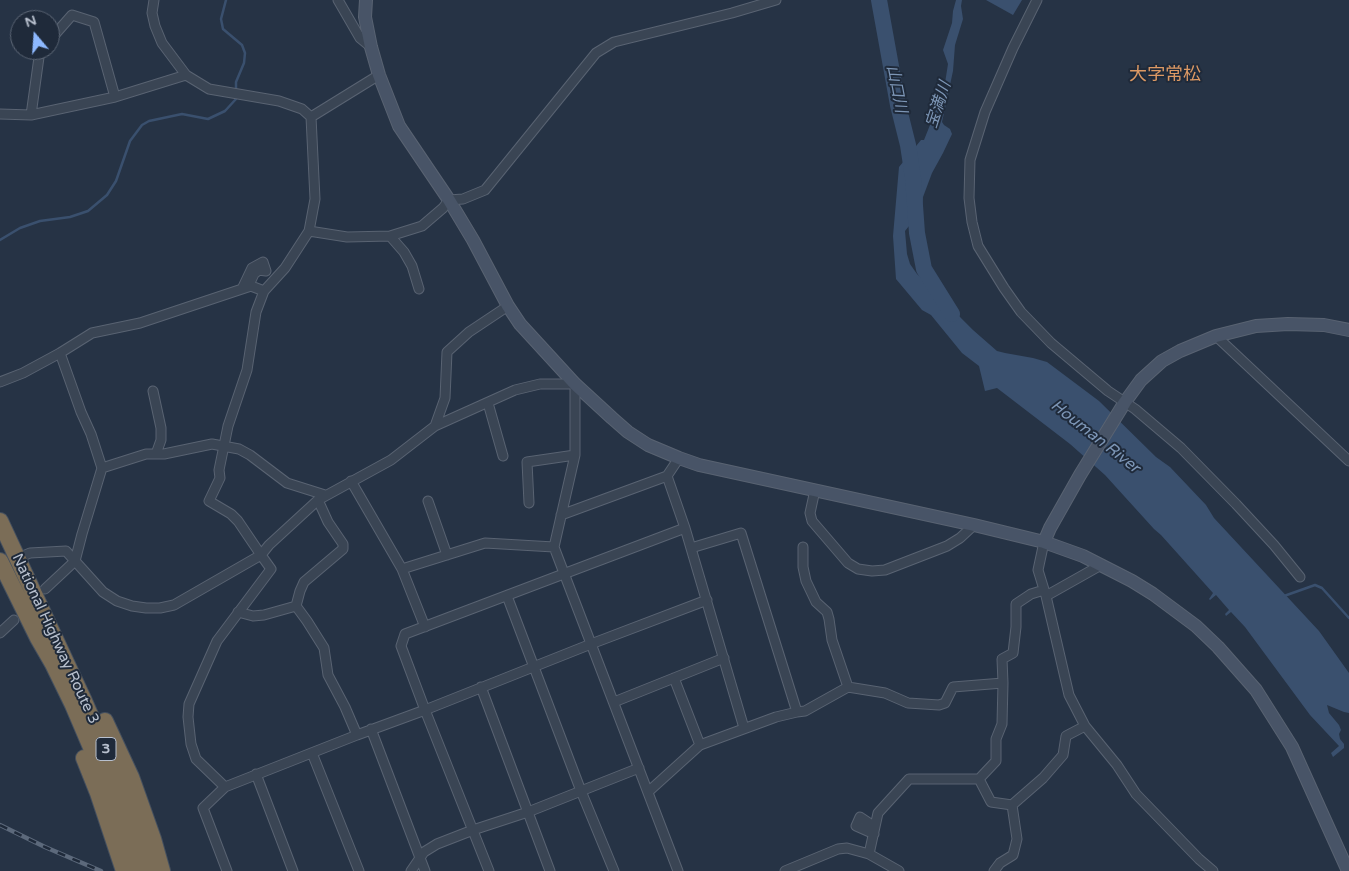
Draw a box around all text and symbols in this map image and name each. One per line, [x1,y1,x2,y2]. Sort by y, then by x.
north arrow [10,10,60,60]
text: N [23,11,38,31]
water label: 山口川 [882,64,910,114]
district label: 大字常松 [1129,64,1201,86]
water label: 宝満川 [922,79,956,131]
water label: Houman River [1047,396,1143,478]
street label: National Highway Route 3 [8,551,102,727]
road number: 3 [96,738,116,761]

